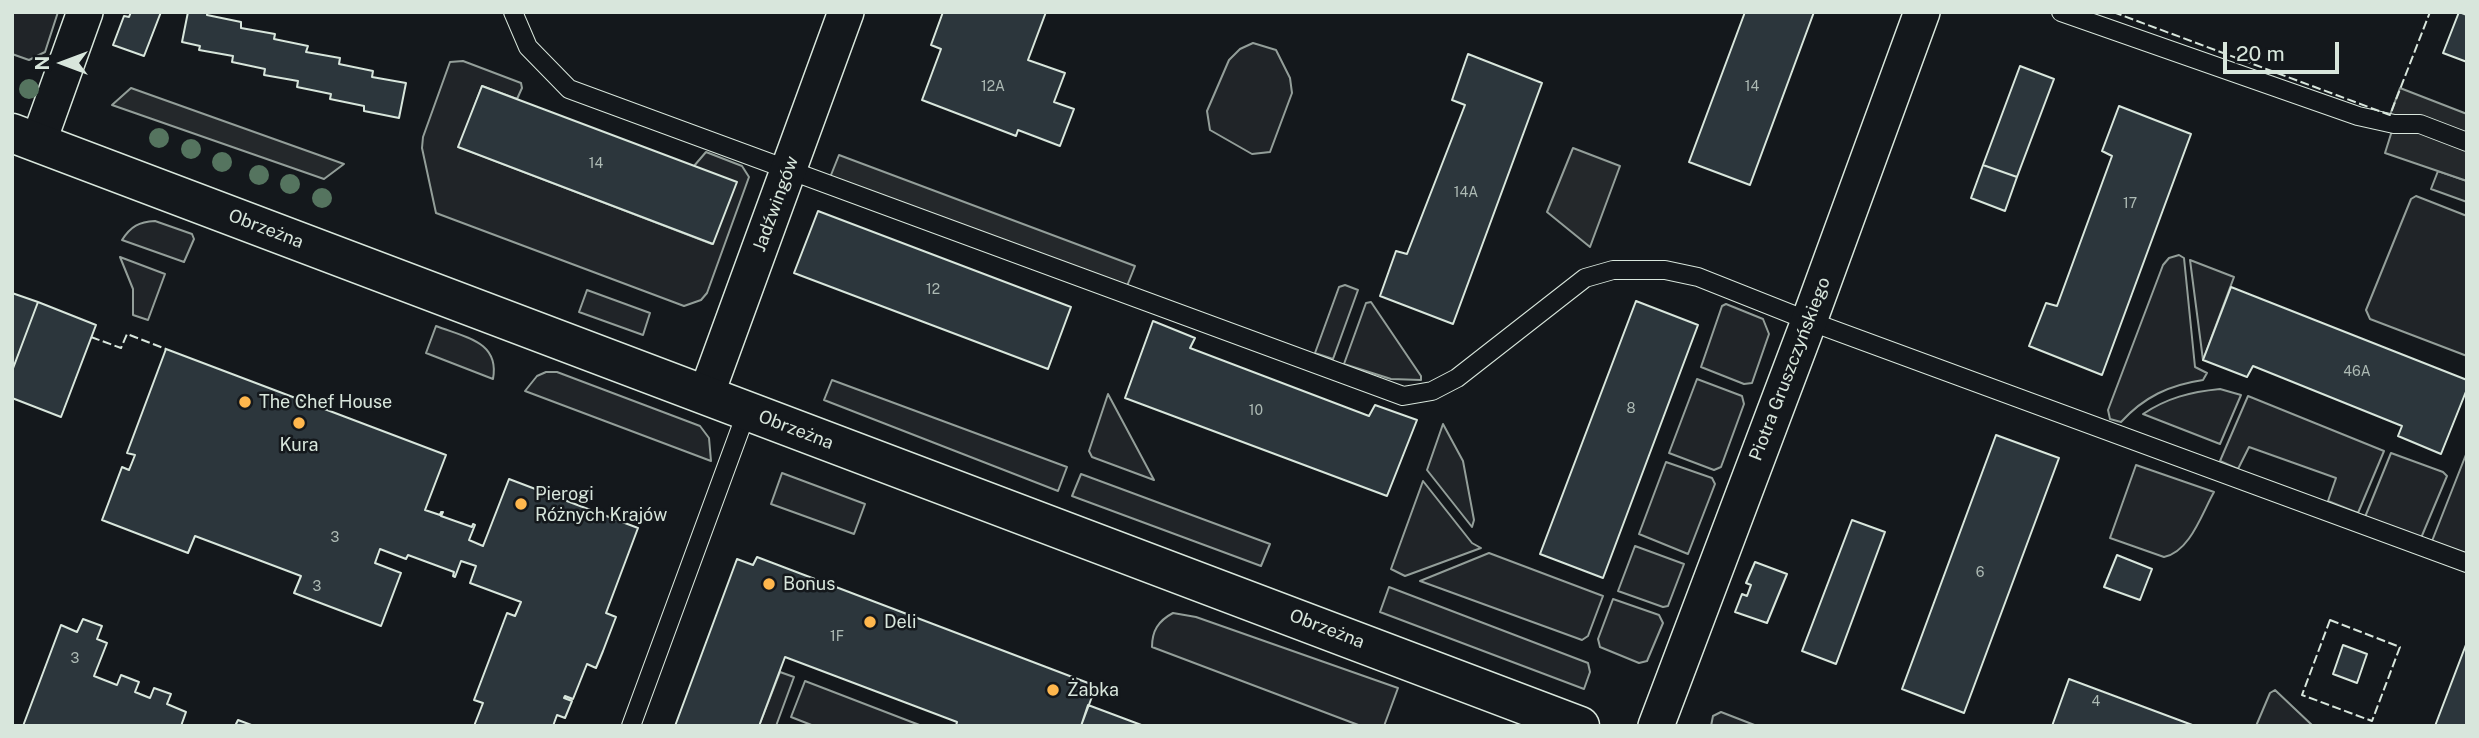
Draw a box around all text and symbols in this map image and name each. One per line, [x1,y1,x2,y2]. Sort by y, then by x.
north arrow [28,28,98,98]
scale bar [2227,28,2342,72]
text: 20 m [2236,41,2285,66]
text: N [31,56,53,70]
house number: 12A [981,79,1005,95]
house number: 14 [1745,79,1759,95]
street label: Jadźwingów [749,153,803,255]
house number: 14 [589,156,603,172]
house number: 14A [1454,185,1478,201]
house number: 17 [2123,196,2137,212]
street label: Obrzeżna [225,205,307,253]
street label: Piotra Gruszczyńskiego [1745,274,1835,464]
house number: 12 [926,282,940,298]
house number: 46A [2343,364,2371,380]
place label: The Chef House [259,391,392,413]
marker: The Chef House [237,394,253,410]
house number: 8 [1626,401,1636,417]
house number: 10 [1249,403,1263,419]
street label: Obrzeżna [755,406,837,454]
marker: Kura [291,415,307,431]
place label: Kura [280,434,318,456]
place label: Pierogi Różnych Krajów [535,483,667,526]
marker: Pierogi Różnych Krajów [513,496,529,512]
house number: 3 [331,530,339,546]
house number: 6 [1976,565,1984,581]
place label: Bonus [783,573,835,595]
marker: Bonus [761,576,777,592]
house number: 3 [313,579,321,595]
street label: Obrzeżna [1286,605,1368,653]
place label: Deli [884,611,916,633]
marker: Deli [862,614,878,630]
house number: 1F [830,629,844,645]
house number: 3 [71,651,79,667]
place label: Żabka [1067,679,1119,701]
marker: Żabka [1045,682,1061,698]
house number: 4 [2092,694,2100,710]

